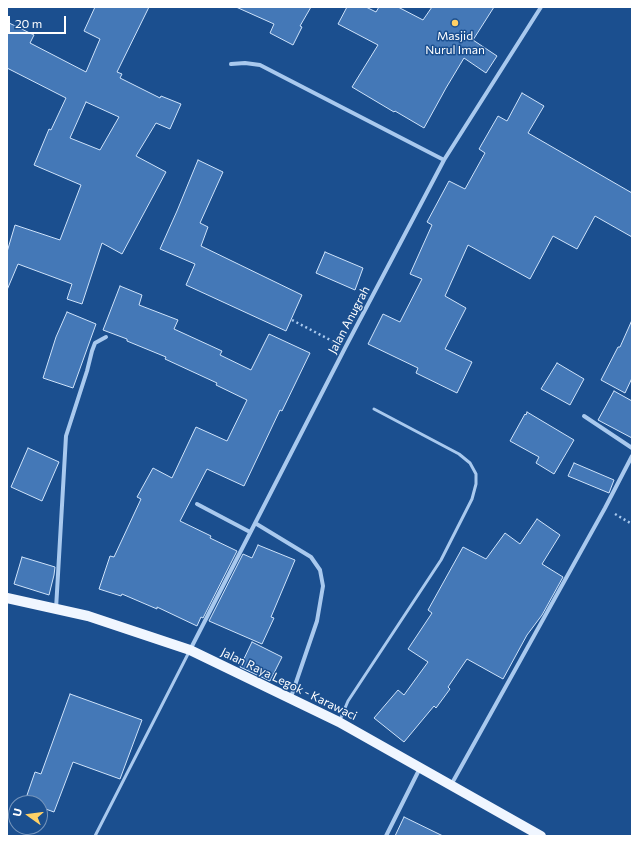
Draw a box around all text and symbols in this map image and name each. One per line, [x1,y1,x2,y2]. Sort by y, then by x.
scale bar [10,8,68,34]
text: 20 m [15,16,42,30]
marker: Masjid Nurul Iman [450,18,460,28]
place label: Masjid Nurul Iman [425,29,485,57]
street label: Jalan Anugrah [325,284,373,356]
street label: Jalan Raya Legok - Karawaci [218,645,360,723]
north arrow [8,795,48,835]
text: U [10,807,24,818]

